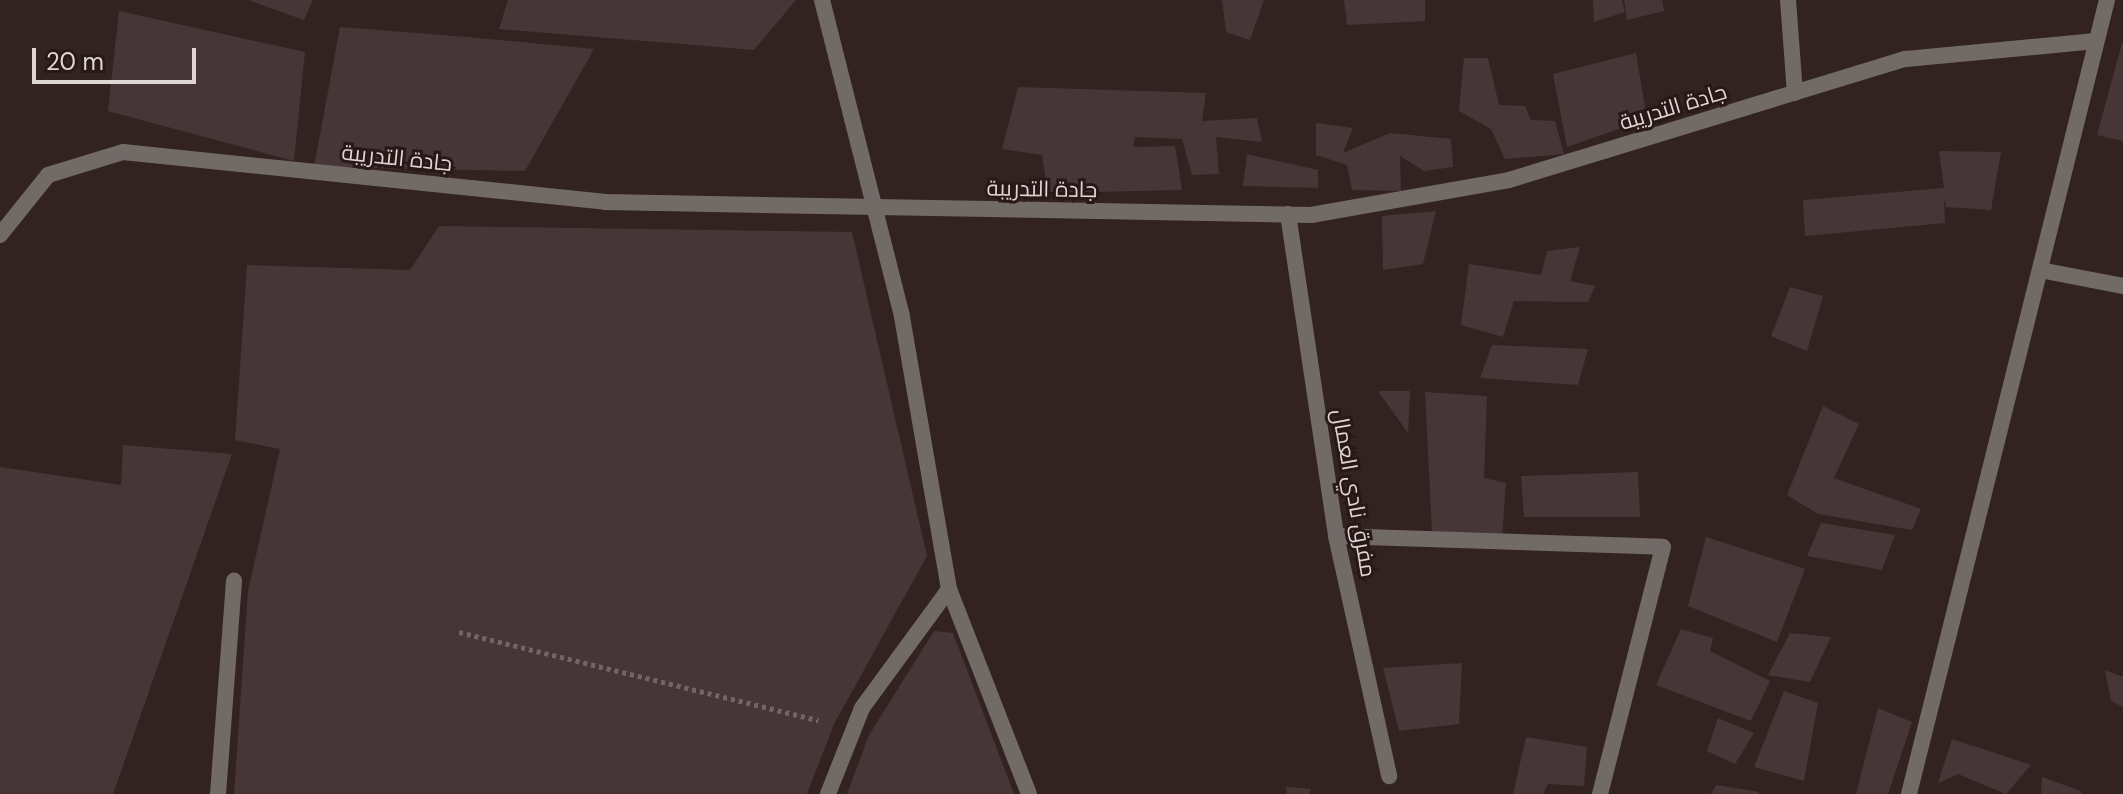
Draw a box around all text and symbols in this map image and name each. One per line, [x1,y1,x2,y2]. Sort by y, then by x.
scale bar [36,32,200,82]
text: 20 m [46,46,104,77]
street label: جادة التدريبة [1616,78,1730,136]
street label: جادة التدريبة [341,139,453,177]
street label: جادة التدريبة [986,175,1098,203]
street label: مفرق نادي العمال [1326,407,1382,579]

